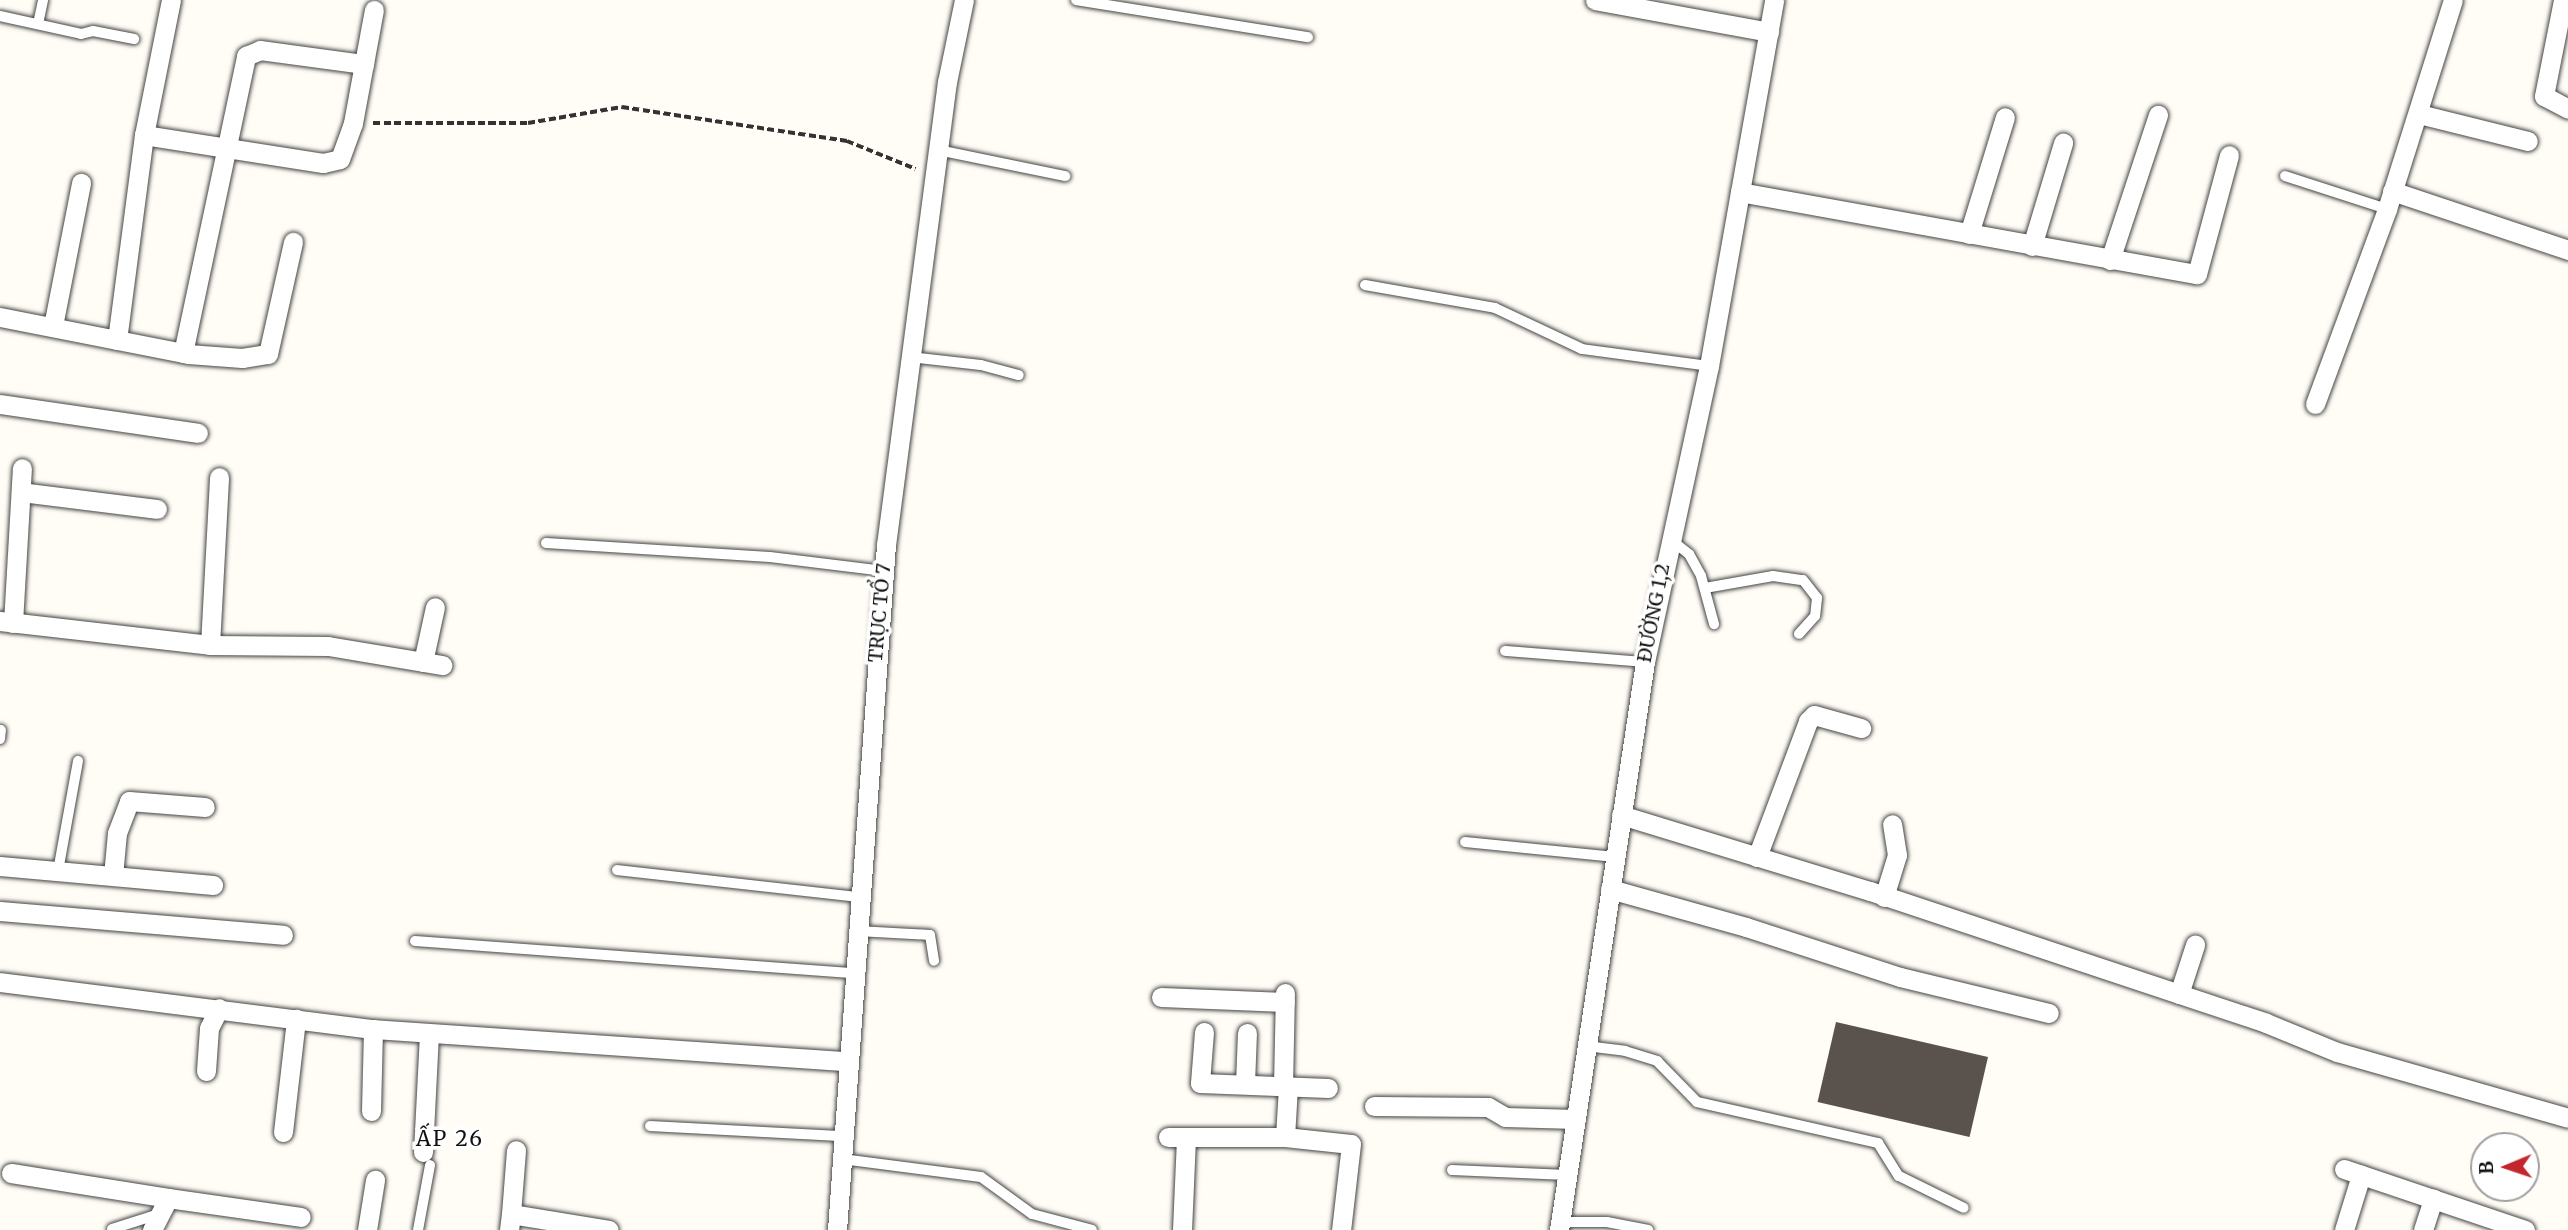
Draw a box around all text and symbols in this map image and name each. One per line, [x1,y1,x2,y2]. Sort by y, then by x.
street label: ĐƯỜNG 1,2 [1633,562,1675,664]
street label: TRỤC TỔ 7 [864,563,896,663]
district label: ẤP 26 [417,1126,483,1152]
north arrow [2470,1132,2540,1202]
text: B [2474,1161,2498,1175]

